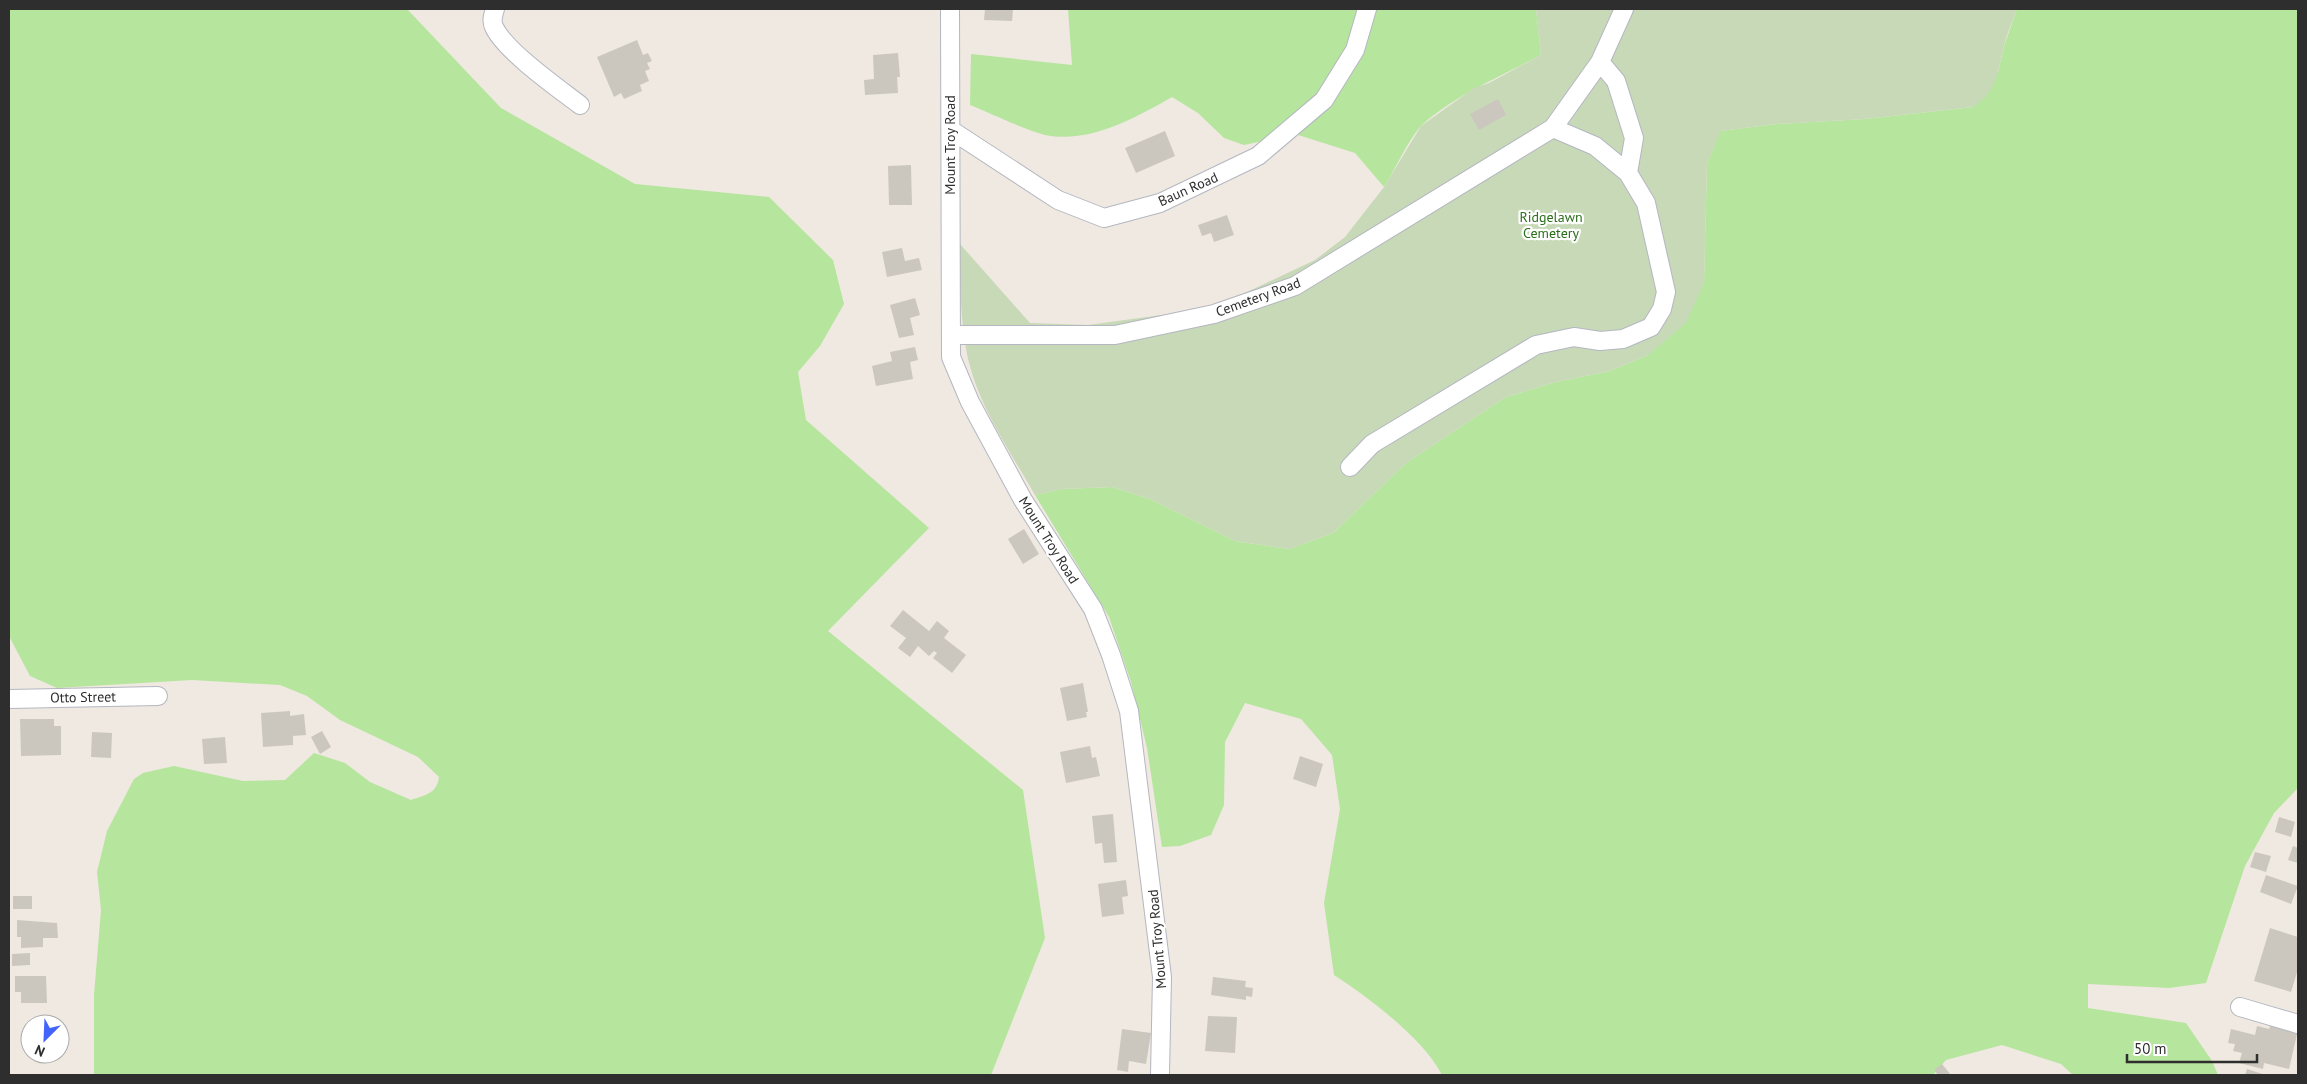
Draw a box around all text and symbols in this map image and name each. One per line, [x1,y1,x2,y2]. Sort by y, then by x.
street label: Mount Troy Road [941,95,959,195]
street label: Baun Road [1155,168,1221,210]
park label: Ridgelawn Cemetery [1519,208,1583,242]
street label: Cemetery Road [1213,273,1303,321]
street label: Mount Troy Road [1015,493,1083,587]
street label: Otto Street [50,687,116,707]
street label: Mount Troy Road [1144,889,1170,989]
north arrow [20,1014,70,1064]
scale bar [2127,1032,2257,1064]
text: 50 m [2134,1039,2167,1058]
text: N [32,1041,48,1061]

